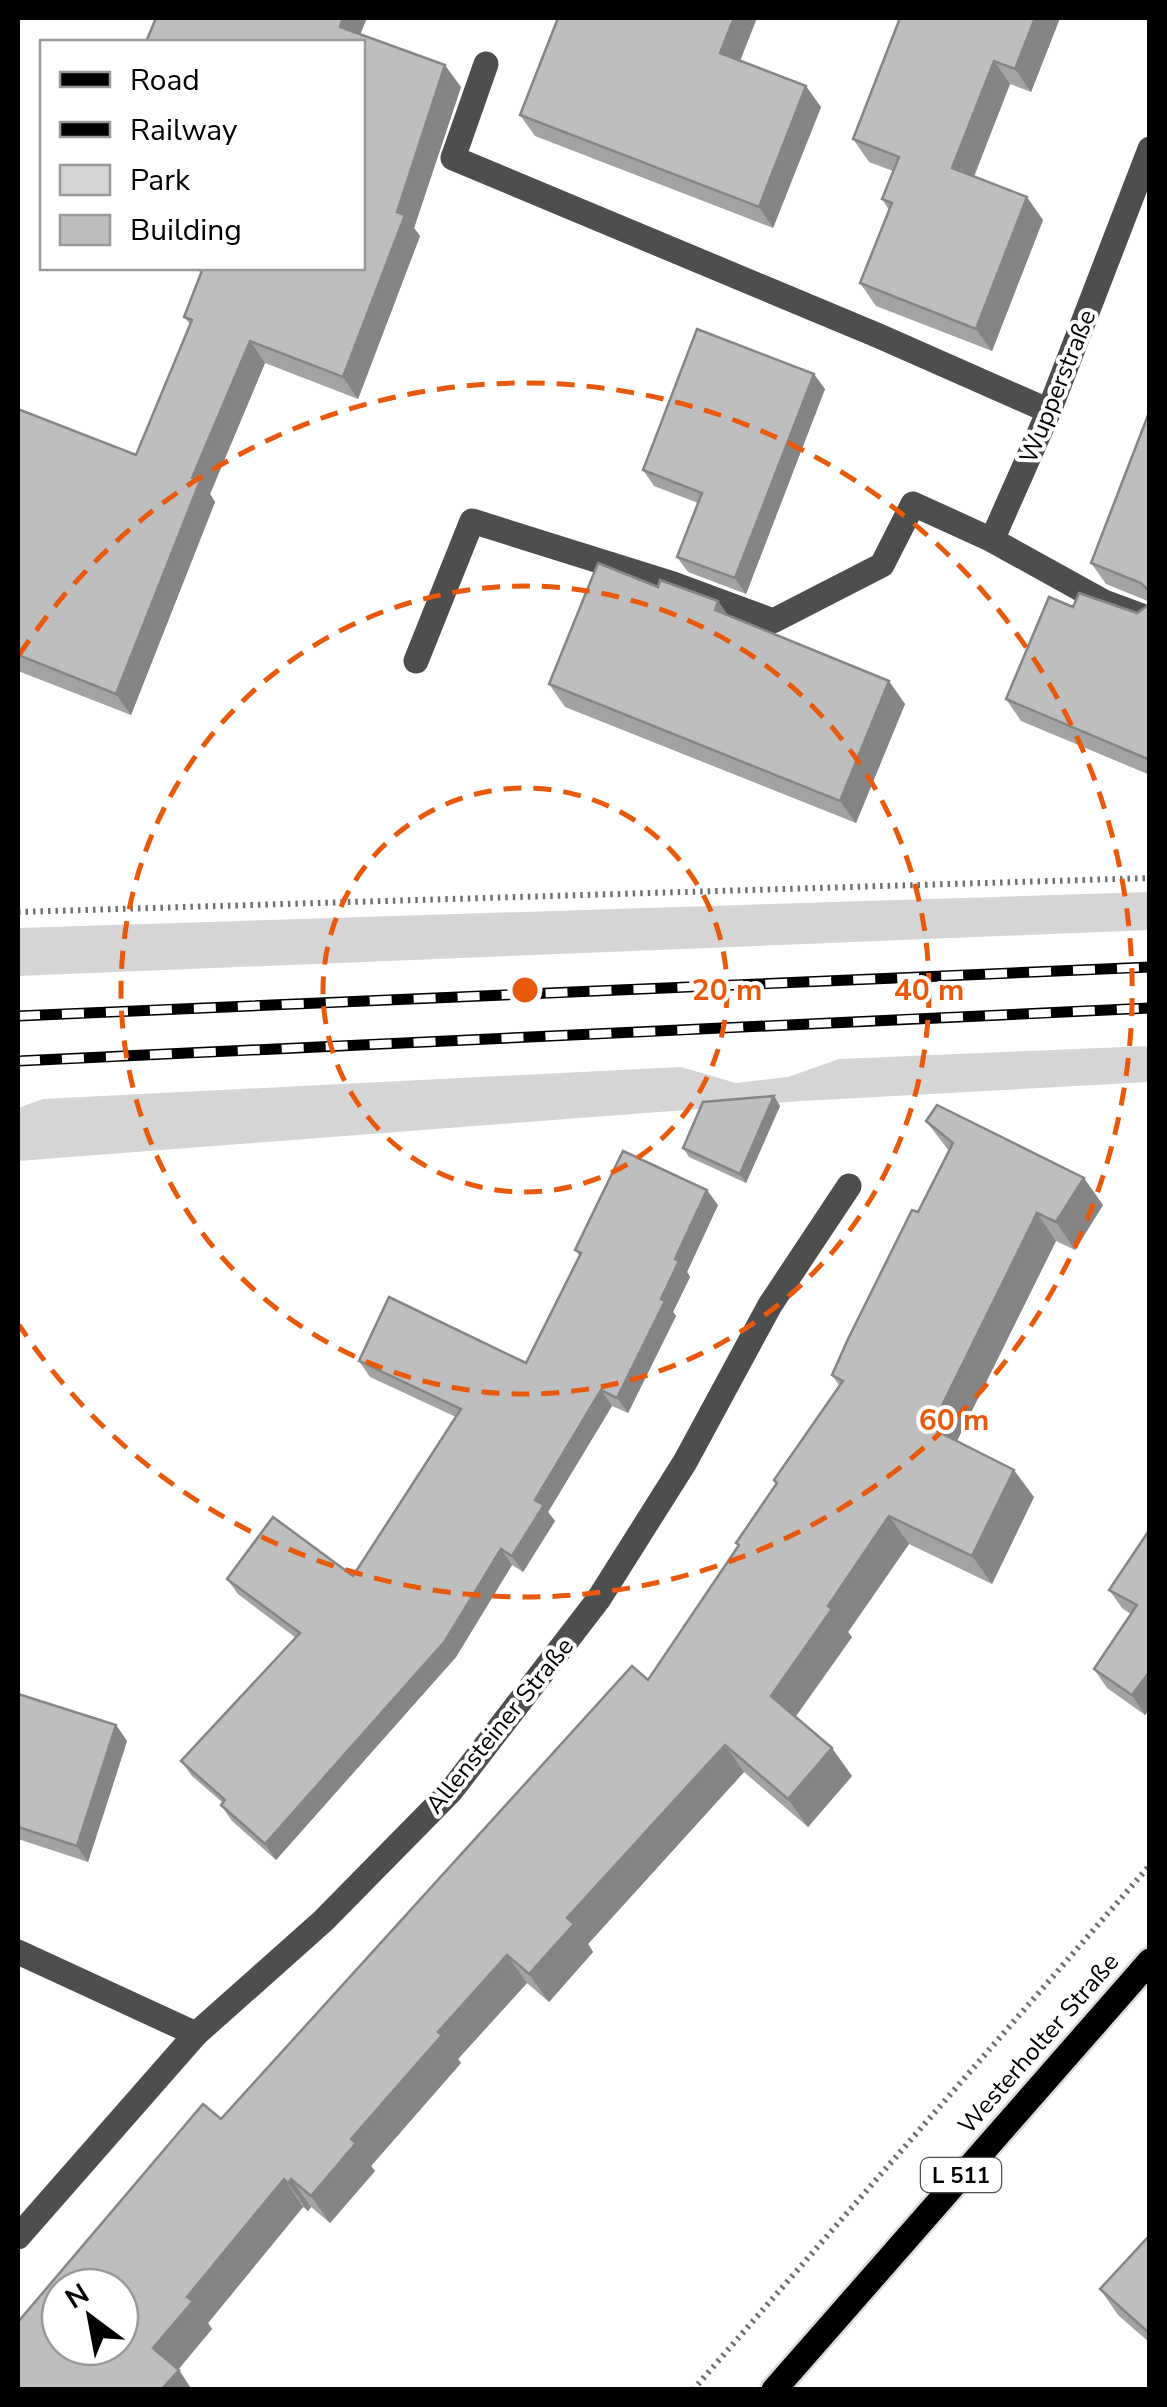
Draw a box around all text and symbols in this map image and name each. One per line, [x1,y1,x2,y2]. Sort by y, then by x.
legend [40,40,365,270]
text: Road [130,60,200,101]
text: Railway [130,110,238,151]
text: Park [130,160,191,201]
text: Building [130,210,242,251]
street label: Wupperstraße [1012,304,1104,468]
text: 20 m [692,970,762,1011]
text: 40 m [894,970,964,1011]
centre of rings [507,972,543,1008]
text: 60 m [919,1400,989,1441]
street label: Allensteiner Straße [418,1630,582,1821]
street label: Westerholter Straße [951,1946,1127,2141]
road number: L 511 [921,2158,1001,2192]
north arrow [40,2267,140,2367]
text: N [58,2275,96,2318]

